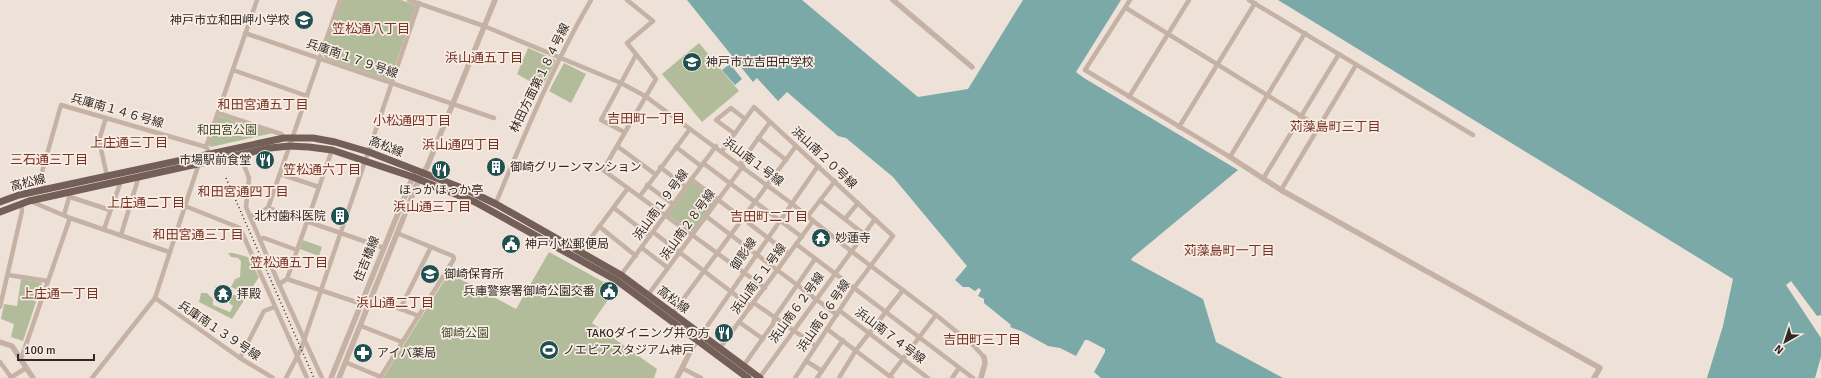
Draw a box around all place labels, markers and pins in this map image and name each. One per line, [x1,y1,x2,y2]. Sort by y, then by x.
school or university icon: 神戸市立和田岬小学校 [293,9,315,31]
place label: 神戸市立和田岬小学校 [170,13,290,28]
school or university icon: 神戸市立吉田中学校 [681,51,703,73]
place label: 神戸市立吉田中学校 [706,55,814,70]
restaurant icon: 市場駅前食堂 [254,149,276,171]
place label: 市場駅前食堂 [179,153,251,168]
building icon: 御崎グリーンマンション [485,156,507,178]
restaurant icon: ほっかほっか亭 [430,159,452,181]
place label: 御崎グリーンマンション [510,160,641,175]
place label: ほっかほっか亭 [399,183,483,198]
building icon: 北村歯科医院 [329,205,351,227]
place label: 北村歯科医院 [254,209,326,224]
temple icon: 妙蓮寺 [810,227,832,249]
place label: 妙蓮寺 [835,231,871,246]
public building icon: 神戸小松郵便局 [500,233,522,255]
place label: 神戸小松郵便局 [525,237,609,252]
school or university icon: 御崎保育所 [419,263,441,285]
place label: 御崎保育所 [444,267,504,282]
public building icon: 兵庫警察署御崎公園交番 [598,280,620,302]
temple icon: 拝殿 [212,283,234,305]
place label: 兵庫警察署御崎公園交番 [463,284,595,299]
place label: 拝殿 [237,287,261,302]
restaurant icon: TAKOダイニング井の方 [713,322,735,344]
place label: TAKOダイニング井の方 [587,326,710,341]
sports icon: ノエビアスタジアム神戸 [538,339,560,361]
pharmacy icon: アイバ薬局 [352,342,374,364]
place label: ノエビアスタジアム神戸 [563,343,694,358]
place label: アイバ薬局 [377,346,436,361]

